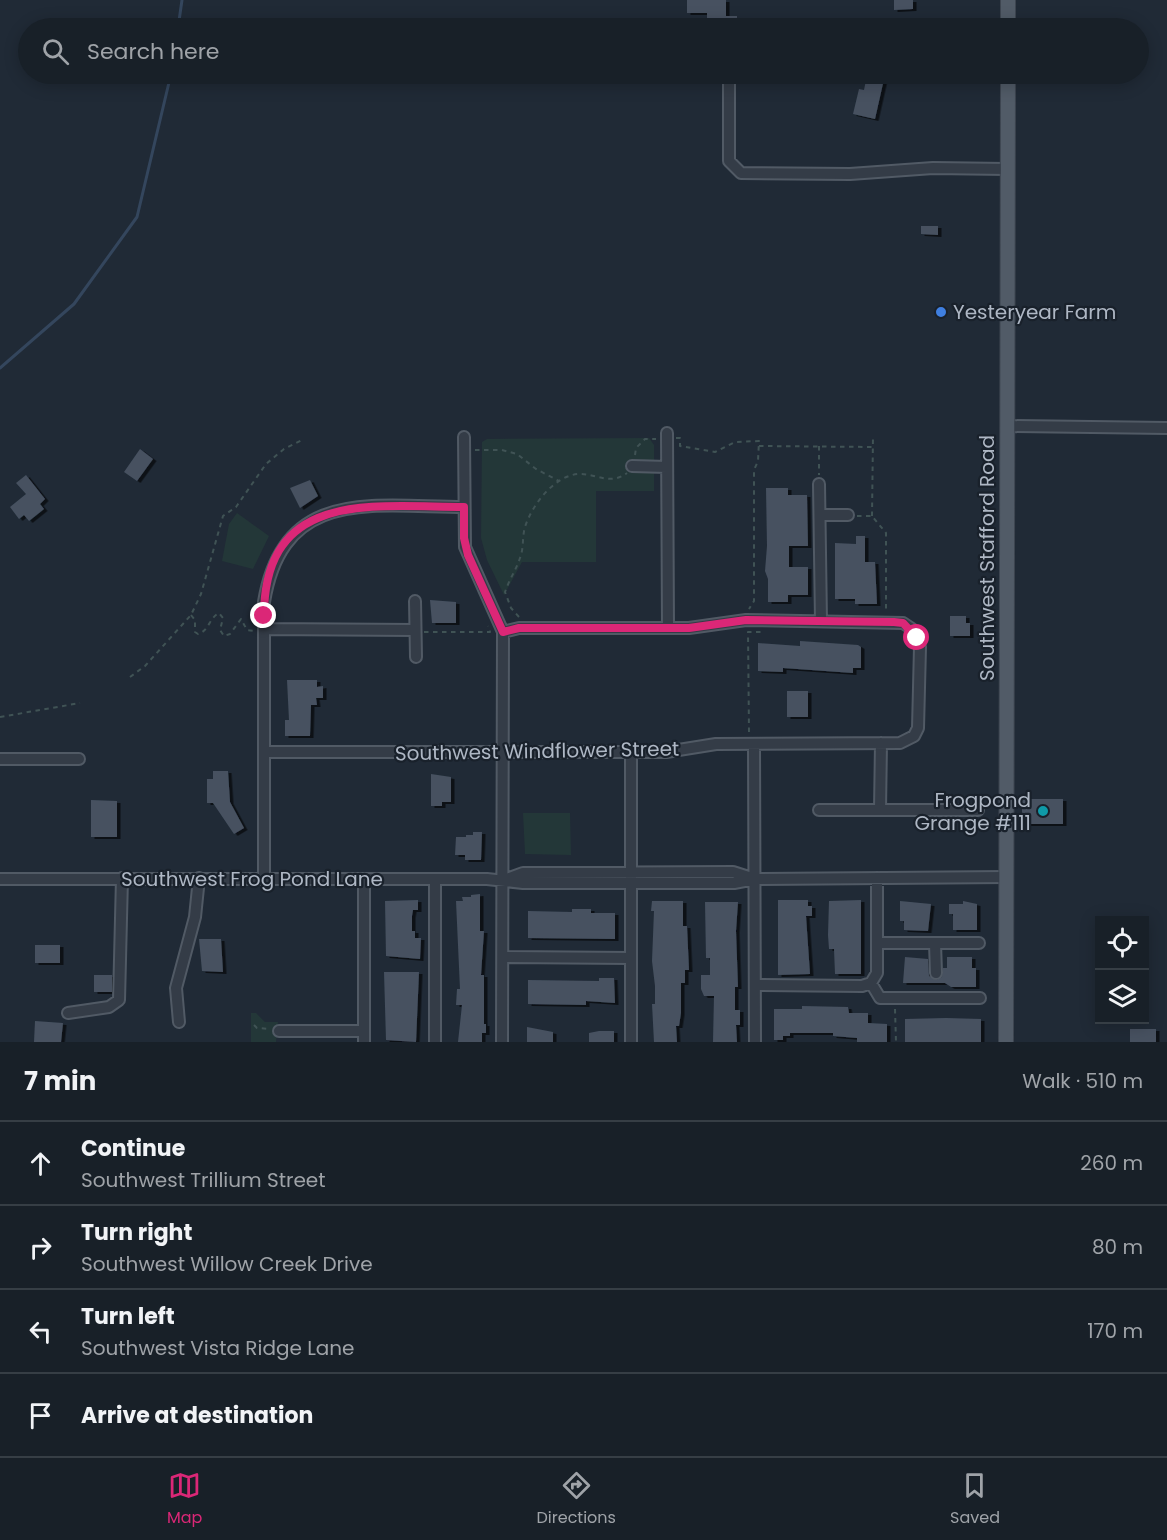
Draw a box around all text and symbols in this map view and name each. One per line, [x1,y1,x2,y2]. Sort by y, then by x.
search box [18,18,1149,84]
icon: search [39,35,72,68]
text: Search here [87,36,220,67]
place label: Yesteryear Farm [953,298,1116,326]
marker: Yesteryear Farm [934,305,948,319]
street label: Southwest Stafford Road [973,435,1001,681]
route end [250,602,276,628]
route start [903,624,929,650]
street label: Southwest Windflower Street [395,735,679,767]
place label: Frogpond Grange #111 [914,786,1031,837]
marker: Frogpond Grange #111 [1036,804,1050,818]
street label: Southwest Frog Pond Lane [121,865,383,893]
map controls [1095,916,1149,1024]
button: locate [1095,916,1149,970]
button: layers [1095,970,1149,1024]
text: 7 min [24,1063,96,1099]
text: Walk · 510 m [1022,1067,1143,1095]
text: Continue [81,1133,185,1164]
icon: ahead [24,1147,57,1180]
text: 260 m [1080,1149,1143,1177]
text: Southwest Trillium Street [81,1166,326,1194]
text: Turn right [81,1217,192,1248]
icon: right [24,1231,57,1264]
text: 80 m [1092,1233,1143,1261]
text: Southwest Willow Creek Drive [81,1250,373,1278]
text: Turn left [81,1301,175,1332]
icon: left [24,1315,57,1348]
text: 170 m [1087,1317,1143,1345]
text: Southwest Vista Ridge Lane [81,1334,355,1362]
icon: arrive [24,1399,57,1432]
text: Arrive at destination [81,1400,313,1431]
tab: Map [167,1469,202,1530]
tab: Directions [537,1469,616,1530]
tab: Saved [950,1469,1000,1530]

